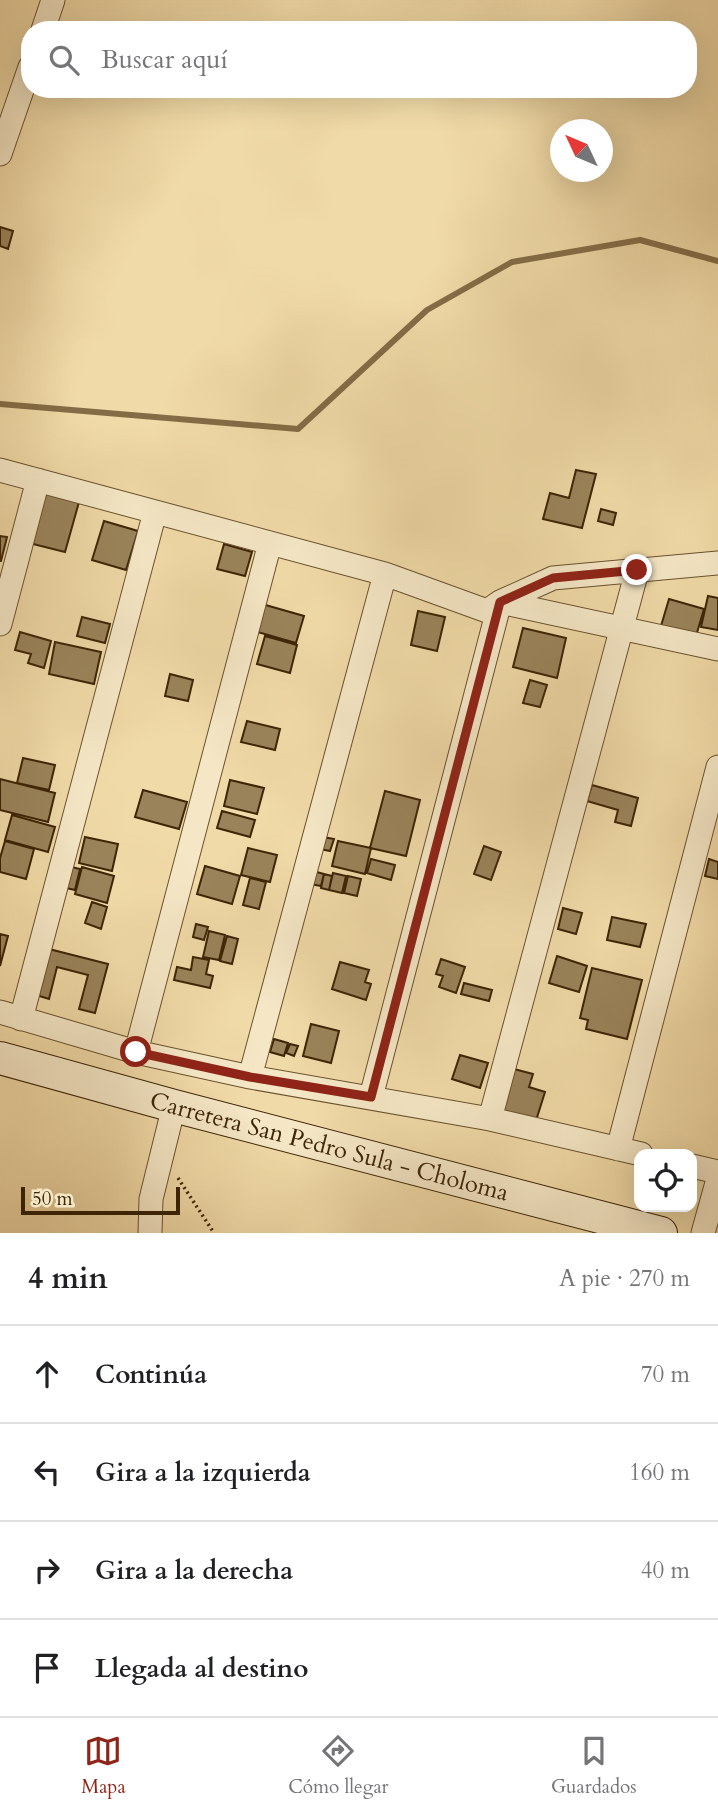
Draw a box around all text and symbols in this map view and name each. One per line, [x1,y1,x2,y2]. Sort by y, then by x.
search box [21,21,697,98]
icon: search [45,41,83,79]
text: Buscar aquí [101,42,228,77]
north arrow [550,119,613,182]
route end [621,554,652,585]
route start [120,1036,151,1067]
street label: Carretera San Pedro Sula - Choloma [146,1084,513,1209]
map controls [634,1149,697,1212]
button: locate [634,1149,697,1212]
scale bar [21,1184,180,1216]
text: 50 m [32,1186,73,1212]
text: 4 min [28,1258,108,1299]
text: A pie · 270 m [559,1263,690,1294]
icon: ahead [28,1355,66,1393]
text: Continúa [95,1357,207,1392]
text: 70 m [641,1359,690,1390]
icon: left [28,1453,66,1491]
text: Gira a la izquierda [95,1455,311,1490]
text: 160 m [629,1457,690,1488]
icon: right [28,1551,66,1589]
text: Gira a la derecha [95,1553,293,1588]
text: 40 m [641,1555,690,1586]
icon: arrive [28,1649,66,1687]
text: Llegada al destino [95,1651,309,1686]
tab: Mapa [81,1732,126,1800]
tab: Cómo llegar [288,1732,389,1800]
tab: Guardados [551,1732,637,1800]

